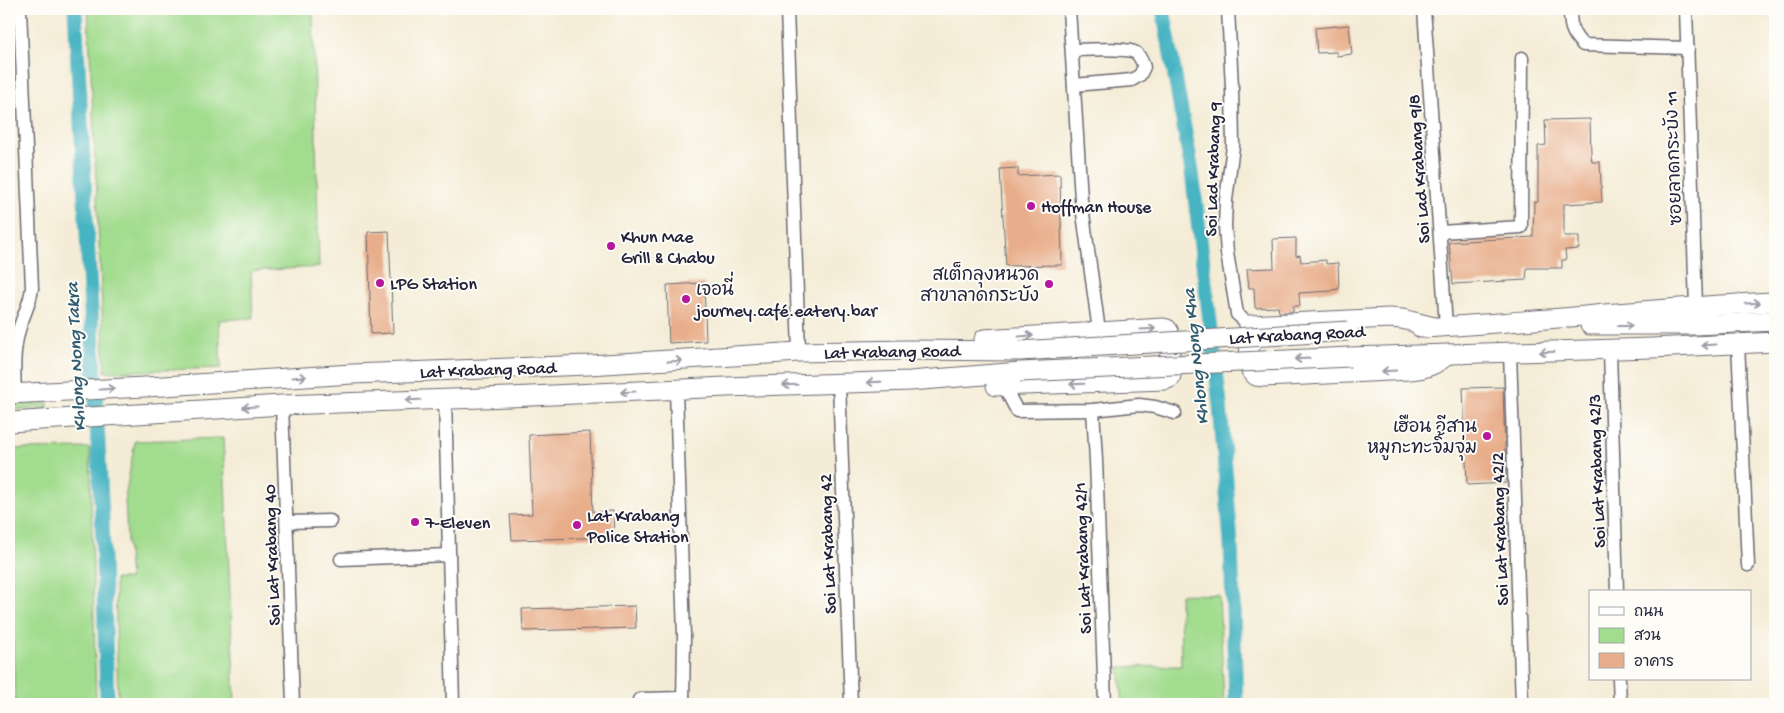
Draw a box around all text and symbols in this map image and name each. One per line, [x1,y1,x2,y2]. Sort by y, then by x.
street label: ซอยลาดกระบัง 11 [1660,90,1688,226]
street label: Soi Lad Krabang 9/8 [1405,94,1436,244]
street label: Soi Lad Krabang 9 [1202,101,1227,237]
place label: Hoffman House [1041,198,1152,219]
marker: Hoffman House [1025,200,1037,212]
place label: Khun Mae Grill & Chabu [621,228,715,270]
marker: Khun Mae Grill & Chabu [605,240,617,252]
place label: สเต็กลุงหนวด สาขาลาดกระบัง [920,261,1039,308]
place label: เจอนี่ journey.café.eatery.bar [693,271,879,323]
place label: LPG Station [390,275,477,296]
marker: LPG Station [374,277,386,289]
marker: สเต็กลุงหนวด สาขาลาดกระบัง [1043,278,1055,290]
water label: Khlong Nong Takra [62,280,93,432]
water label: Khlong Nong Kha [1179,286,1216,426]
marker: เจอนี่ journey.café.eatery.bar [680,293,692,305]
one-way arrow [1745,299,1761,308]
one-way arrow [1616,321,1632,331]
street label: Lat Krabang Road [1229,322,1367,351]
one-way arrow [1140,325,1156,334]
one-way arrow [1018,331,1034,341]
one-way arrow [1701,340,1717,349]
street label: Lat Krabang Road [824,342,962,365]
one-way arrow [1539,347,1555,356]
one-way arrow [1294,354,1310,364]
one-way arrow [666,356,682,365]
street label: Lat Krabang Road [420,359,558,384]
one-way arrow [1382,367,1398,376]
one-way arrow [291,373,307,382]
one-way arrow [867,378,883,387]
one-way arrow [1069,379,1085,389]
one-way arrow [782,380,798,390]
one-way arrow [99,384,115,393]
one-way arrow [620,387,636,396]
street label: Soi Lat Krabang 42/3 [1585,394,1612,548]
one-way arrow [405,395,421,404]
one-way arrow [243,402,259,411]
place label: เฮือน อีสาน หมูกะทะจิ้มจุ่ม [1367,414,1477,461]
marker: เฮือน อีสาน หมูกะทะจิ้มจุ่ม [1481,430,1493,442]
street label: Soi Lat Krabang 42/2 [1488,452,1515,606]
street label: Soi Lat Krabang 42 [817,473,842,614]
street label: Soi Lat Krabang 42/1 [1071,482,1098,634]
street label: Soi Lat Krabang 40 [261,484,286,626]
place label: Lat Krabang Police Station [586,507,689,549]
place label: 7-Eleven [424,514,491,535]
marker: 7-Eleven [409,516,421,528]
marker: Lat Krabang Police Station [571,519,583,531]
legend [1589,590,1752,680]
text: ถนน [1634,604,1663,622]
text: สวน [1634,628,1661,646]
text: อาคาร [1634,654,1674,672]

